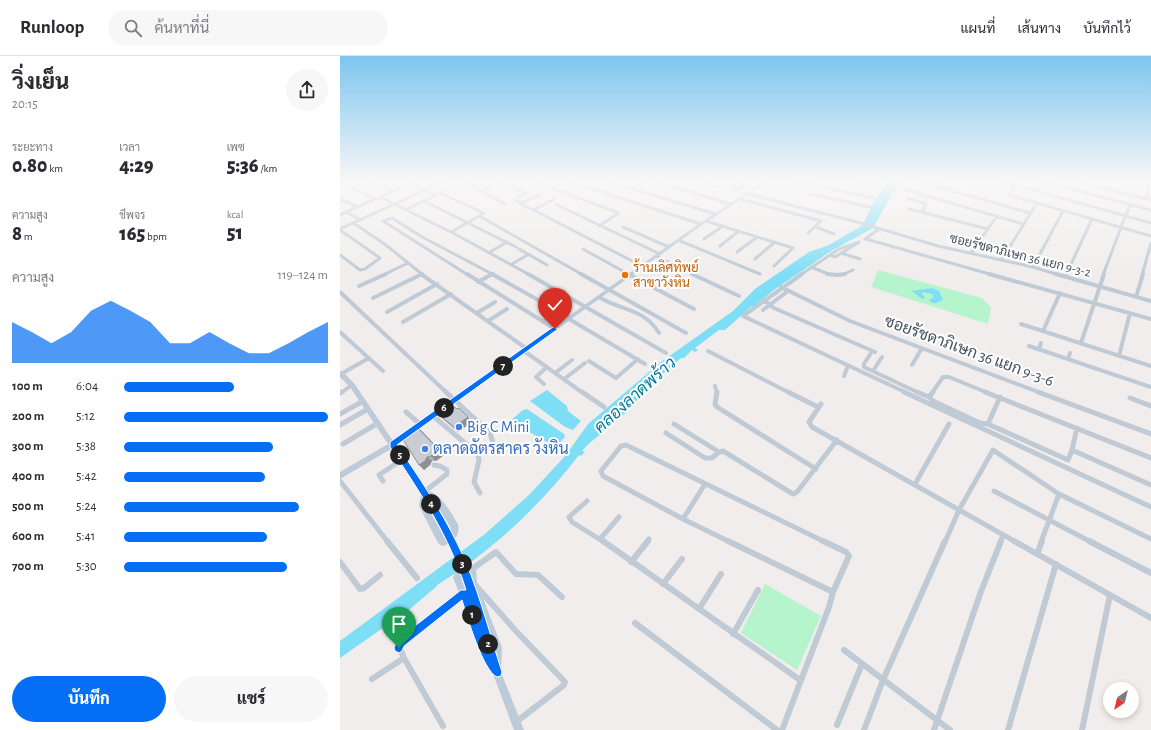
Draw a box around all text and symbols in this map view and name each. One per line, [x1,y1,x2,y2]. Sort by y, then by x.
search box [108,10,388,46]
icon: search [122,17,144,39]
text: Runloop [20,18,84,37]
text: ค้นหาที่นี่ [154,21,209,36]
text: แผนที่ [960,22,995,36]
text: เส้นทาง [1017,22,1061,36]
text: บันทึกไว้ [1083,22,1131,36]
button: share [286,69,328,111]
text: วิ่งเย็น [12,71,69,93]
text: 20:15 [12,98,38,111]
text: ระยะทาง [12,142,53,153]
text: เวลา [119,142,140,153]
text: เพซ [227,142,245,153]
text: 0.80 [12,156,47,176]
text: 4:29 [119,156,154,176]
text: 5:36 [227,156,259,176]
text: km [47,163,63,174]
text: /km [259,163,277,174]
text: kcal [227,209,243,220]
text: ความสูง [12,210,48,221]
text: ชีพจร [119,210,145,221]
text: 51 [227,223,243,243]
text: 8 [12,224,22,244]
text: 165 [119,224,145,244]
street label: ซอยรัชดาภิเษก 36 แยก 9-3-2 [948,229,1093,280]
text: m [22,231,33,242]
text: bpm [145,231,167,242]
place label: ร้านเลิศทิพย์ สาขาวังหิน [633,258,699,290]
text: 119–124 m [278,269,328,282]
marker: ร้านเลิศทิพย์ สาขาวังหิน [620,270,630,280]
text: ความสูง [12,272,54,285]
pin [538,288,572,329]
icon: check [544,294,566,316]
street label: ซอยรัชดาภิเษก 36 แยก 9-3-6 [882,310,1057,389]
water label: คลองลาดพร้าว [589,352,679,436]
pin: 7 [493,356,513,376]
text: 7 [501,360,505,371]
text: 100 m [12,380,43,393]
text: 6:04 [76,380,98,393]
pin: 6 [434,398,454,418]
text: 6 [441,402,447,413]
text: 200 m [12,410,44,423]
text: 5:12 [76,410,95,423]
place label: Big C Mini [467,419,529,435]
marker: Big C Mini [454,422,464,432]
place label: ตลาดฉัตรสาคร วังหิน [433,438,569,457]
text: 300 m [12,440,44,453]
text: 5:38 [76,440,96,453]
marker: ตลาดฉัตรสาคร วังหิน [420,444,430,454]
pin: 5 [390,445,410,465]
text: 5 [398,449,402,460]
text: 400 m [12,470,45,483]
text: 5:42 [76,470,97,483]
pin: 4 [421,494,441,514]
text: 4 [428,498,434,509]
text: 500 m [12,500,44,513]
text: 5:24 [76,500,97,513]
text: 600 m [12,530,44,543]
text: 5:41 [76,530,95,543]
pin: 3 [452,554,472,574]
text: 3 [460,558,464,569]
text: 700 m [12,560,44,573]
text: 5:30 [76,560,97,573]
pin: 1 [462,605,482,625]
pin [382,607,416,648]
text: 1 [470,609,474,620]
icon: arrive [388,613,410,635]
pin: 2 [478,634,498,654]
text: 2 [485,638,491,649]
button: บันทึก [12,676,166,722]
button: แชร์ [174,676,328,722]
north arrow [1103,682,1139,718]
map controls [1103,682,1139,718]

